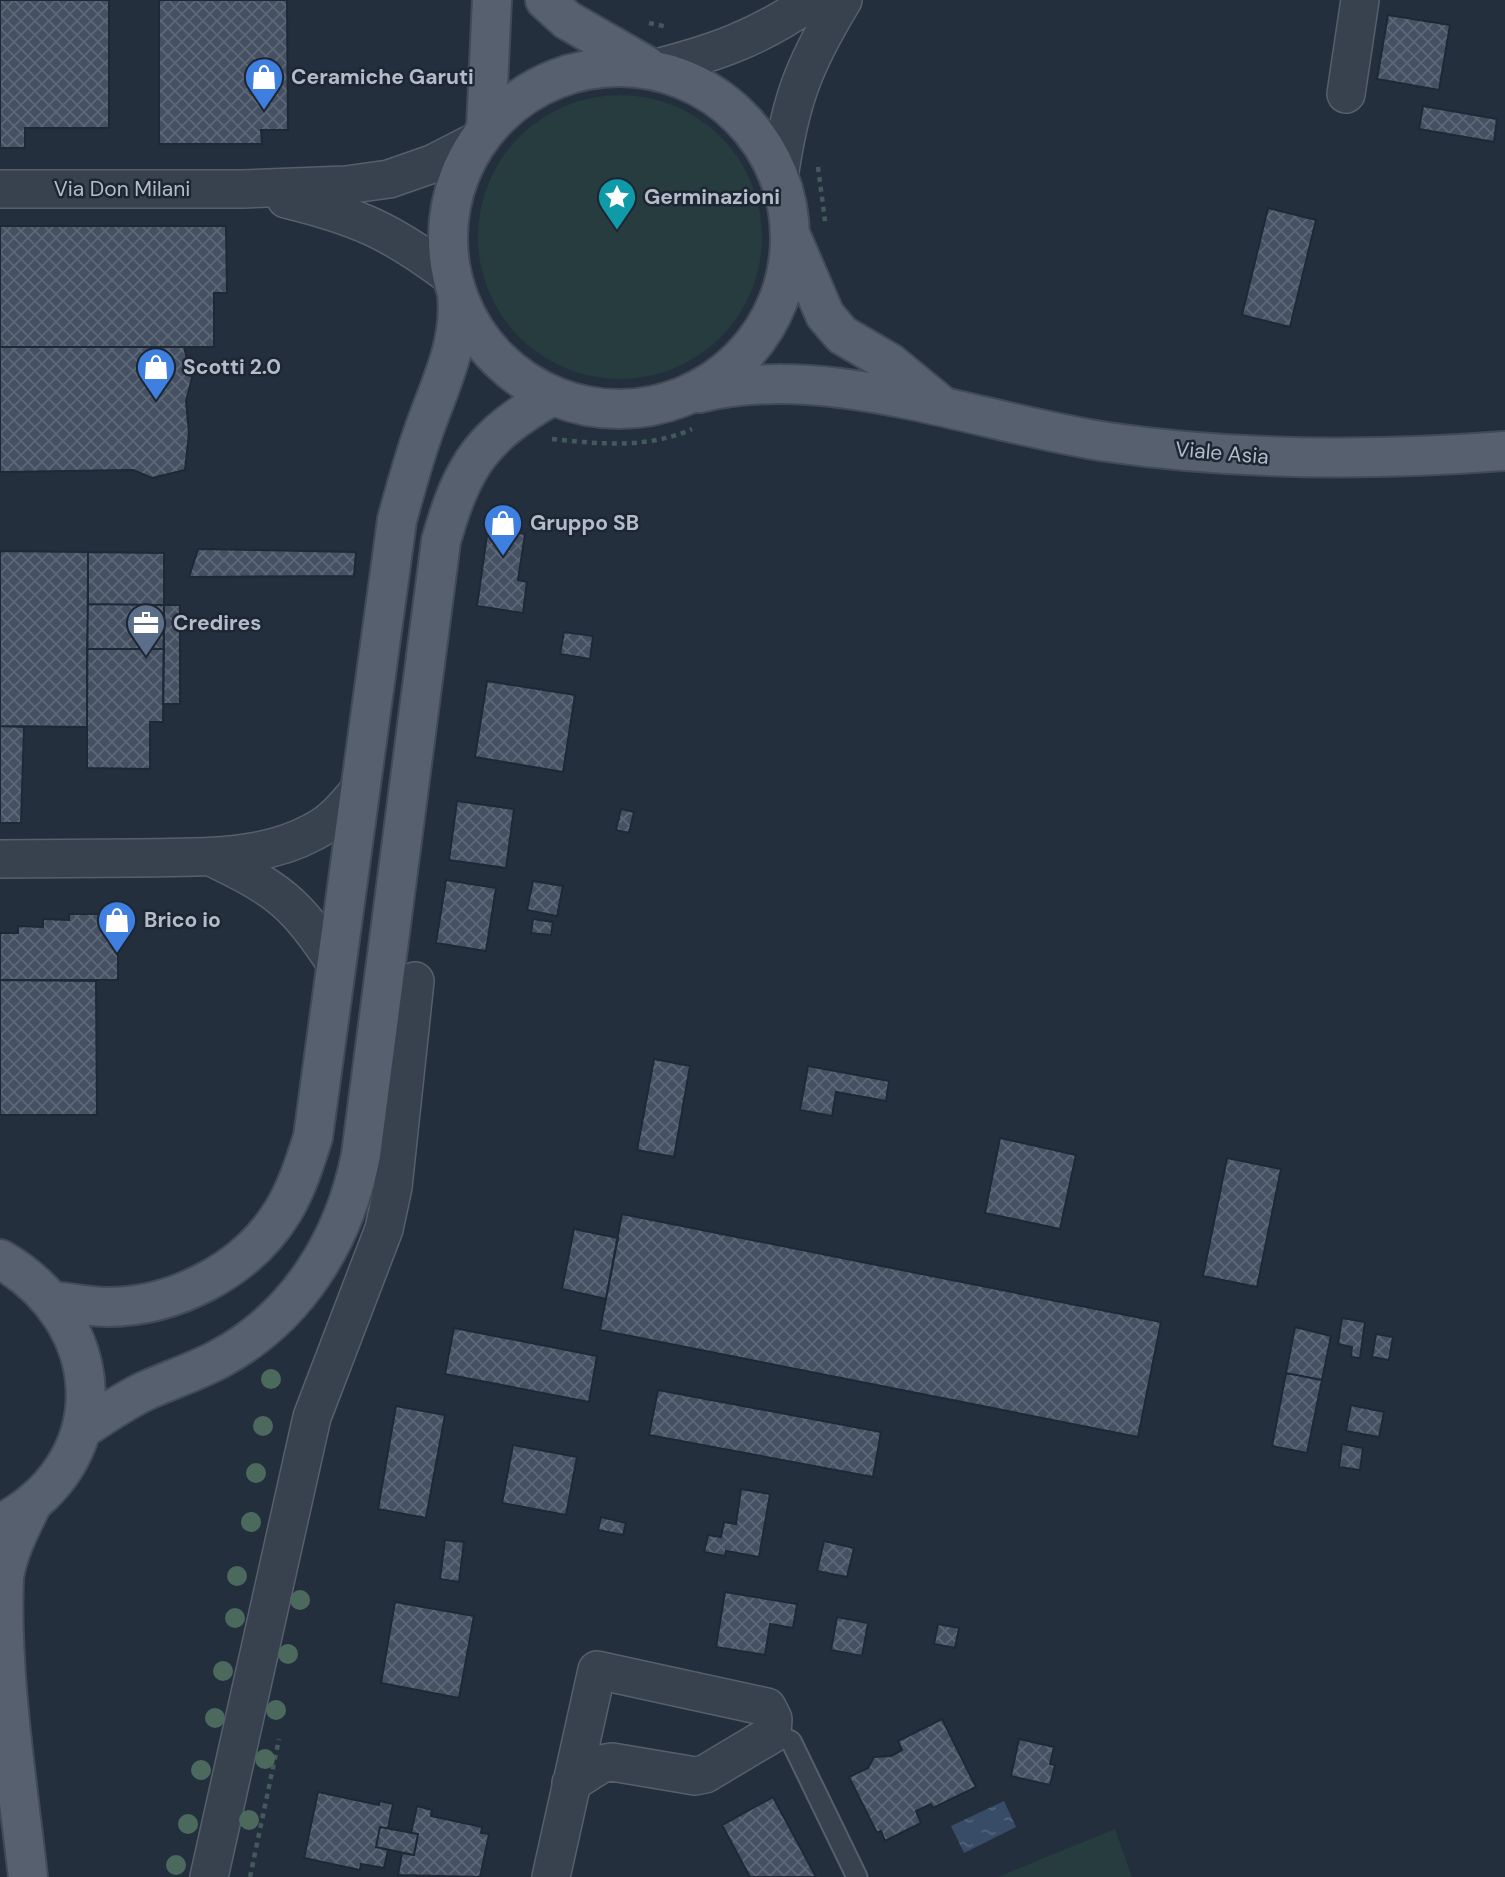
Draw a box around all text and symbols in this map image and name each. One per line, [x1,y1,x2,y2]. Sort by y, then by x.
shop icon: Ceramiche Garuti [243,56,285,111]
place label: Ceramiche Garuti [291,63,474,91]
street label: Via Don Milani [54,175,190,203]
place icon: Germinazioni [596,176,638,231]
place label: Germinazioni [644,183,780,211]
shop icon: Scotti 2.0 [135,346,177,401]
place label: Scotti 2.0 [183,353,281,381]
street label: Viale Asia [1174,435,1270,471]
shop icon: Gruppo SB [482,502,524,557]
place label: Gruppo SB [530,509,639,537]
office icon: Credires [125,602,167,657]
place label: Credires [173,609,261,637]
shop icon: Brico io [96,899,138,954]
place label: Brico io [144,906,221,934]

